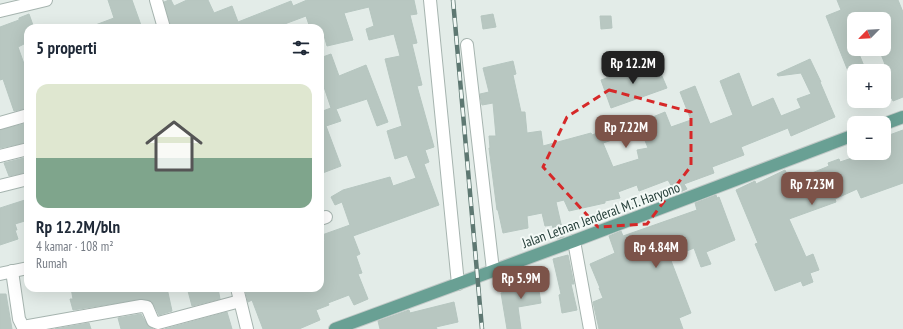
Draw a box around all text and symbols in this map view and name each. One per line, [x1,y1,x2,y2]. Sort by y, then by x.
north arrow [847,12,891,56]
map controls [847,12,891,160]
text: 5 properti [36,37,97,59]
icon: filters [290,37,312,59]
pin: Rp 12.2M [592,51,674,85]
text: Rp 12.2M [610,55,656,72]
button: + [847,64,891,108]
icon: home [138,110,210,182]
pin: Rp 7.22M [585,115,667,149]
button: − [847,116,891,160]
text: Rp 7.22M [604,119,648,136]
pin: Rp 7.23M [771,172,853,206]
text: Rp 7.23M [790,176,834,193]
street label: Jalan Letnan Jenderal M.T. Haryono [519,178,682,252]
text: Rp 12.2M/bln [36,216,120,238]
pin: Rp 4.84M [615,235,697,269]
text: 4 kamar · 108 m² [36,238,113,255]
text: Rp 4.84M [633,239,679,256]
text: Rumah [36,255,67,272]
pin: Rp 5.9M [484,266,558,300]
text: Rp 5.9M [502,270,540,287]

